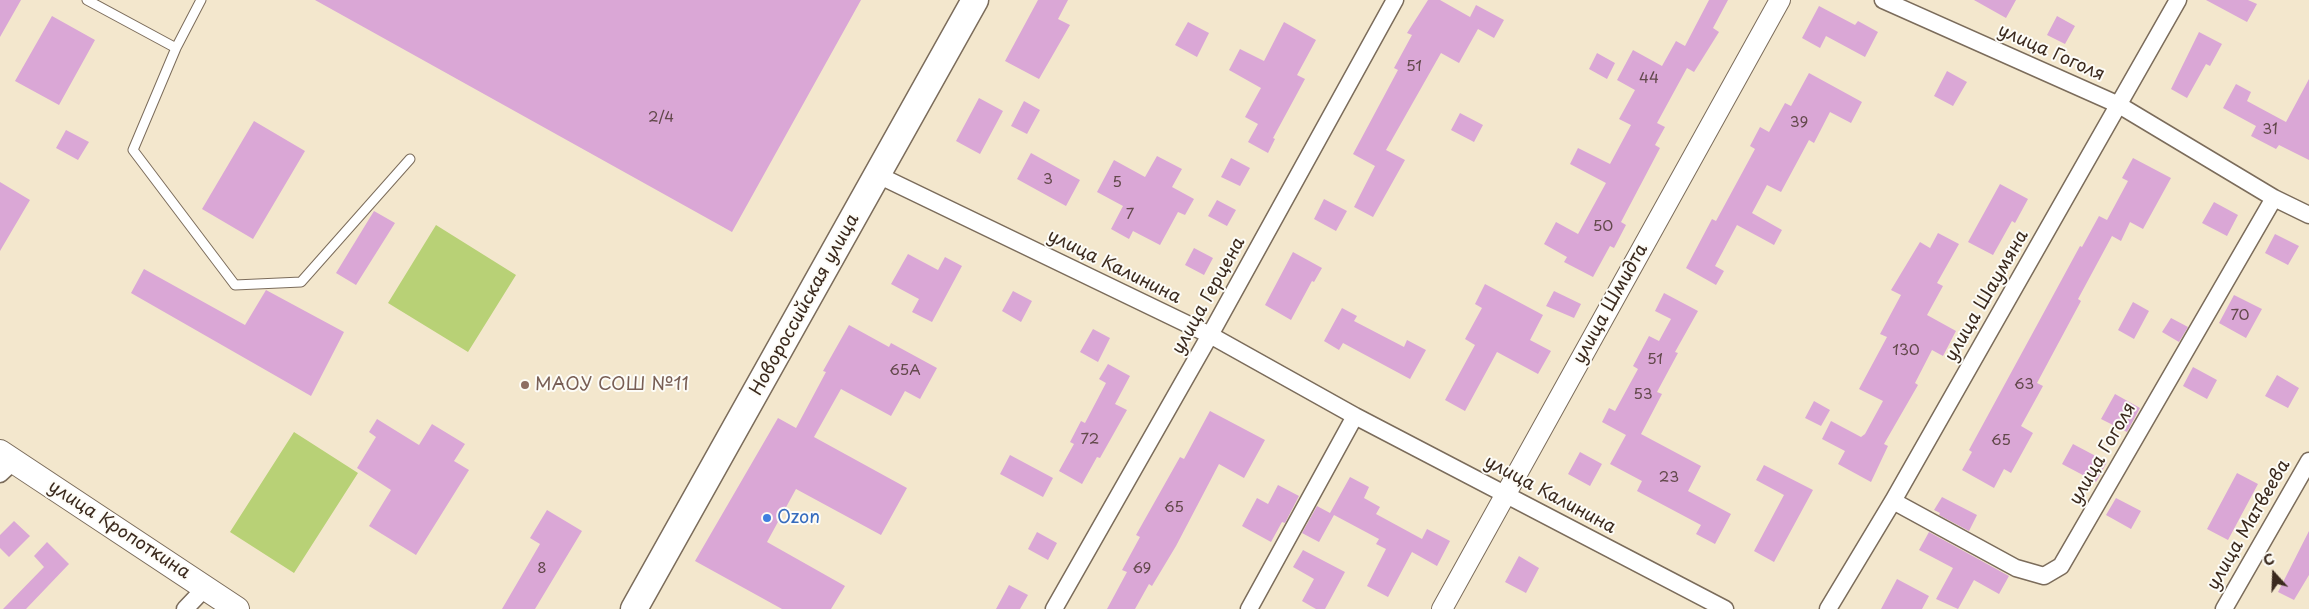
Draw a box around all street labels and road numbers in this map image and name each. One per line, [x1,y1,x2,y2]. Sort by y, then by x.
street label: улица Гоголя [1994,20,2108,86]
street label: Новороссийская улица [746,210,864,400]
street label: улица Калинина [1044,225,1184,309]
street label: улица Шаумяна [1941,226,2033,366]
street label: улица Герцена [1168,234,1250,358]
street label: улица Шмидта [1569,240,1653,368]
street label: улица Гоголя [2065,399,2141,509]
street label: улица Калинина [1481,451,1619,539]
street label: улица Матвеева [2203,456,2295,594]
street label: улица Кропоткина [44,476,194,584]

